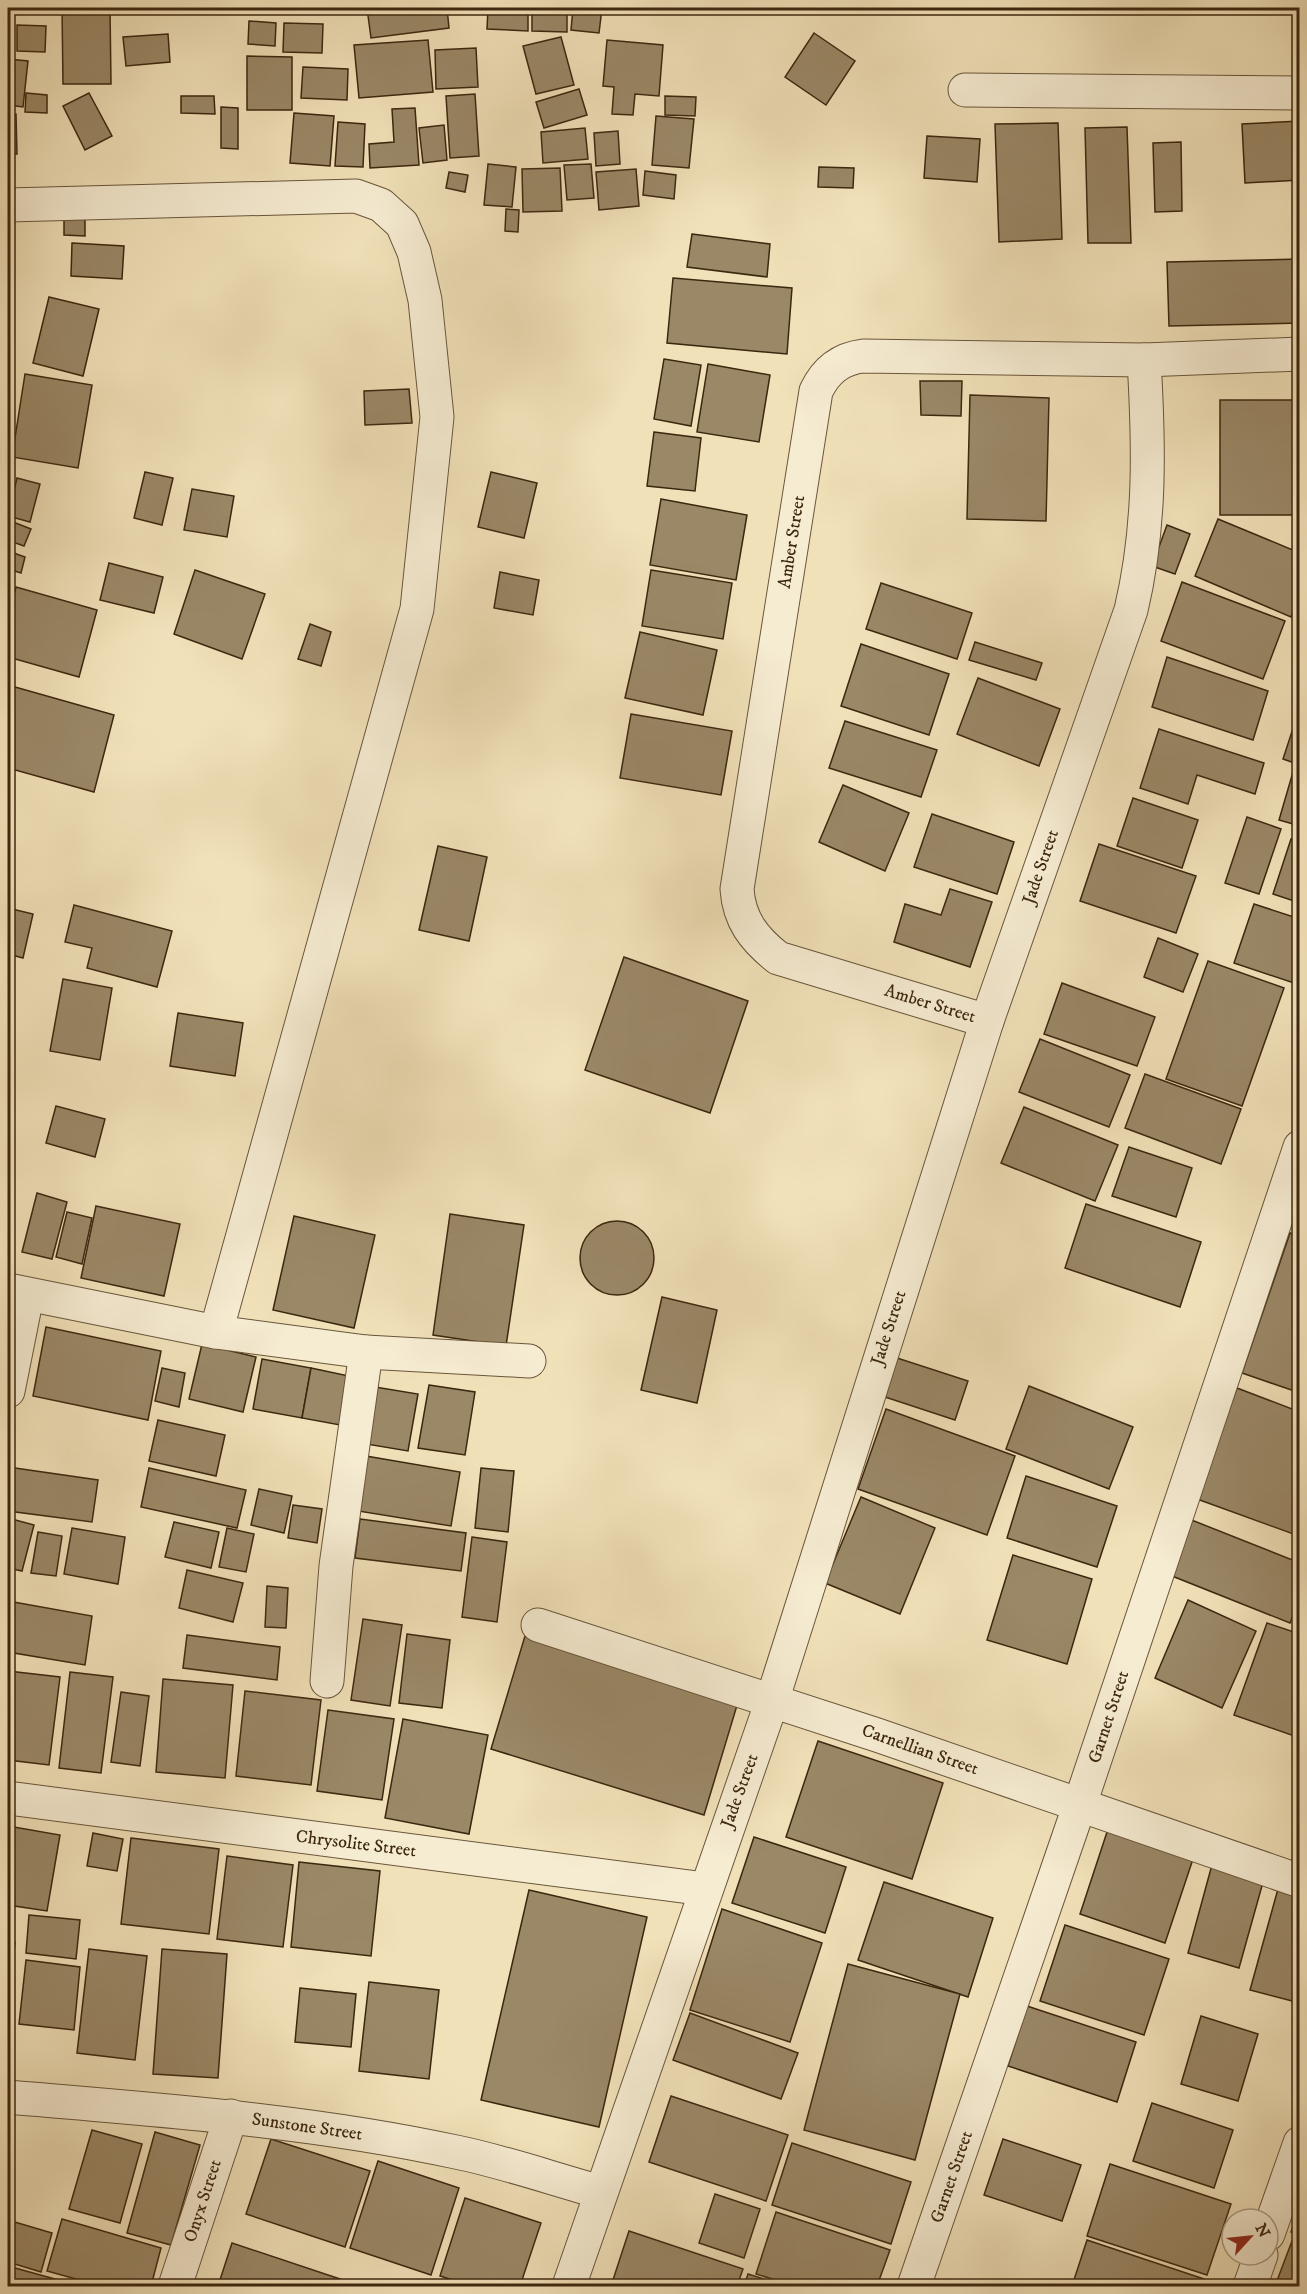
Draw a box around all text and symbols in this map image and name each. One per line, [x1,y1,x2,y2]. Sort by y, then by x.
street label: Amber Street [774,494,810,590]
street label: Jade Street [1017,827,1064,909]
street label: Amber Street [882,980,978,1028]
street label: Jade Street [866,1288,911,1370]
street label: Garnet Street [1084,1668,1134,1766]
street label: Carnellian Street [859,1720,981,1780]
street label: Jade Street [716,1751,764,1833]
street label: Chrysolite Street [295,1826,418,1862]
street label: Sunstone Street [250,2108,364,2146]
street label: Garnet Street [926,2128,978,2226]
street label: Onyx Street [179,2157,227,2245]
north arrow [1220,2207,1280,2267]
text: N [1251,2220,1274,2241]

